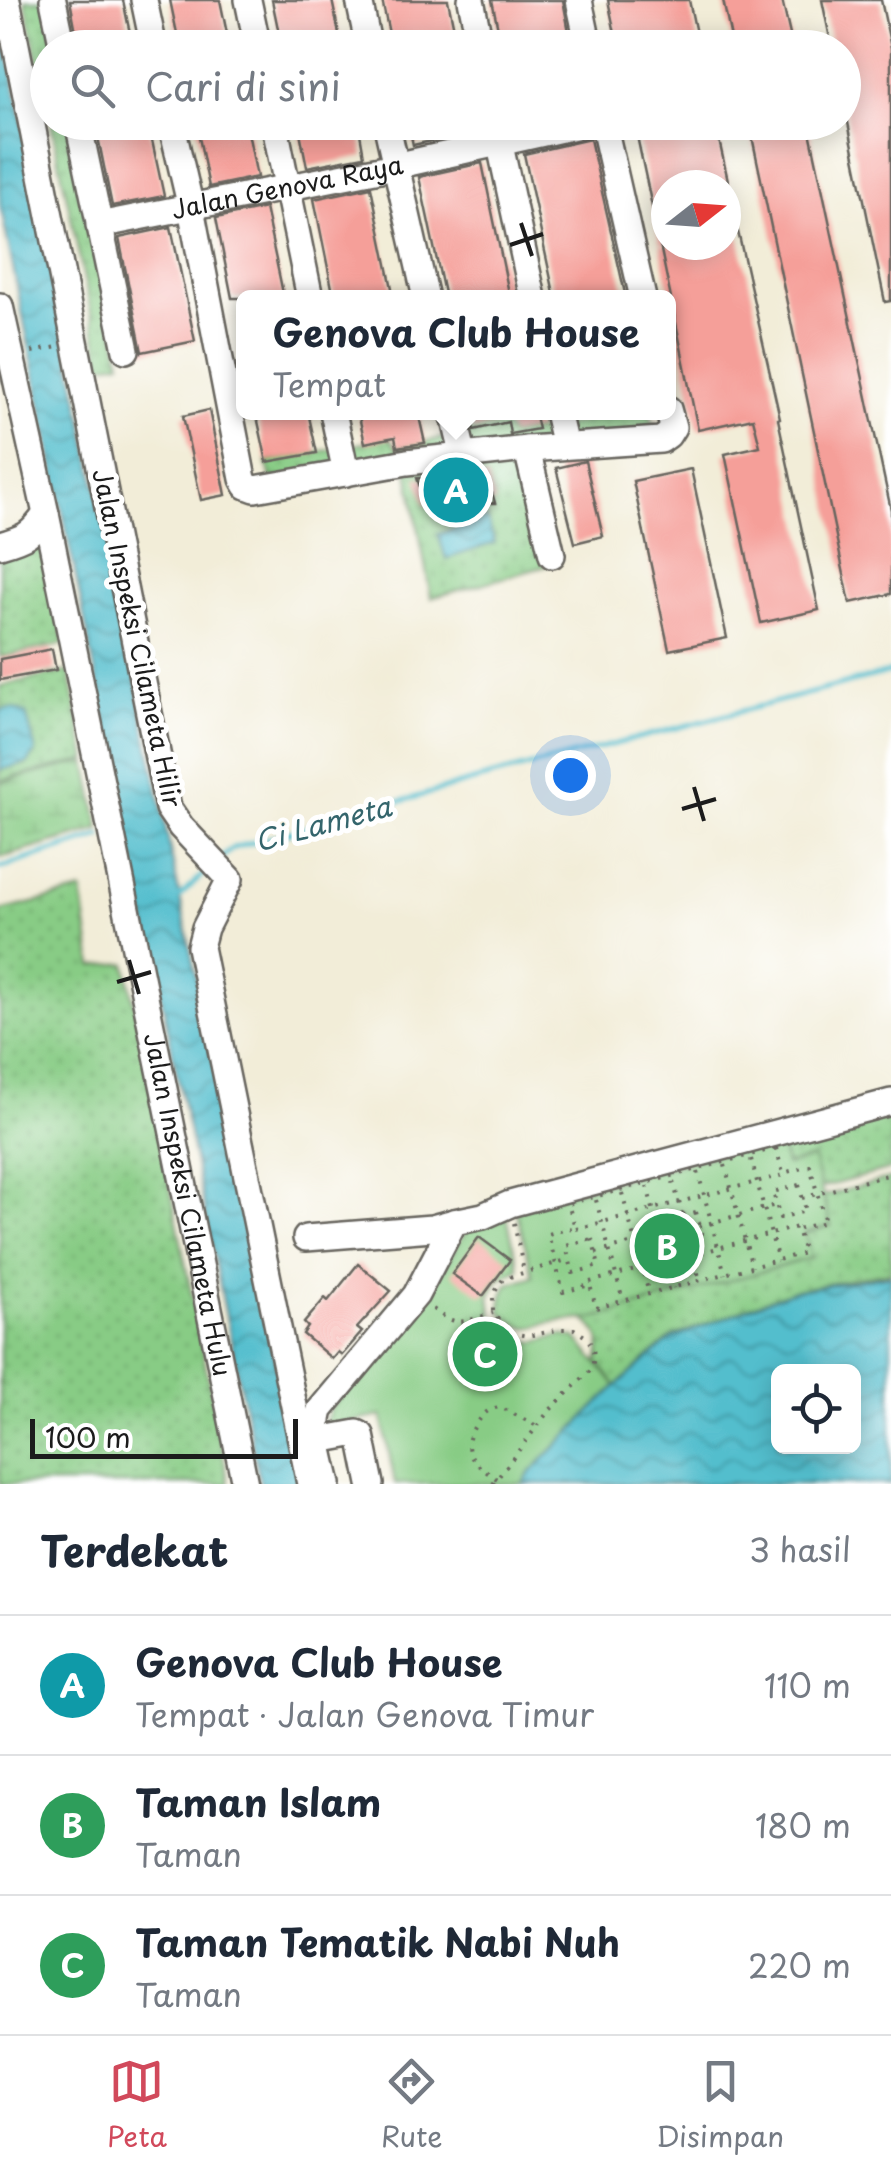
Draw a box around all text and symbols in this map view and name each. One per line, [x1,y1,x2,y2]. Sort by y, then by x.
search box [30,30,861,140]
text: Cari di sini [145,57,341,114]
icon: search [65,58,120,113]
street label: Jalan Genova Raya [168,145,406,228]
north arrow [651,170,741,260]
popup [236,290,676,420]
text: Genova Club House [272,303,640,360]
text: Tempat [272,360,386,408]
pin: A [424,452,488,528]
street label: Jalan Inspeksi Cilameta Hilir [84,465,193,811]
your location [545,750,596,801]
water label: Ci Lameta [250,784,396,861]
street label: Jalan Inspeksi Cilameta Hulu [135,1029,242,1379]
pin: B [634,1208,700,1284]
pin: C [452,1316,518,1392]
map controls [771,1364,861,1454]
button: locate [771,1364,861,1454]
scale bar [30,1414,298,1458]
text: 100 m [45,1415,131,1458]
text: Terdekat [40,1518,228,1581]
text: 3 hasil [749,1525,851,1573]
text: Genova Club House [135,1633,503,1690]
text: A [60,1661,85,1709]
text: 110 m [764,1661,851,1709]
text: Tempat · Jalan Genova Timur [135,1690,594,1738]
text: Taman Islam [135,1773,381,1830]
text: B [62,1801,83,1849]
text: 180 m [755,1801,851,1849]
text: Taman [135,1830,242,1878]
text: Taman Tematik Nabi Nuh [135,1913,620,1970]
text: C [60,1941,85,1989]
text: 220 m [748,1941,851,1989]
text: Taman [135,1970,242,2018]
tab: Peta [107,2054,167,2157]
tab: Rute [381,2054,443,2157]
tab: Disimpan [656,2054,784,2157]

